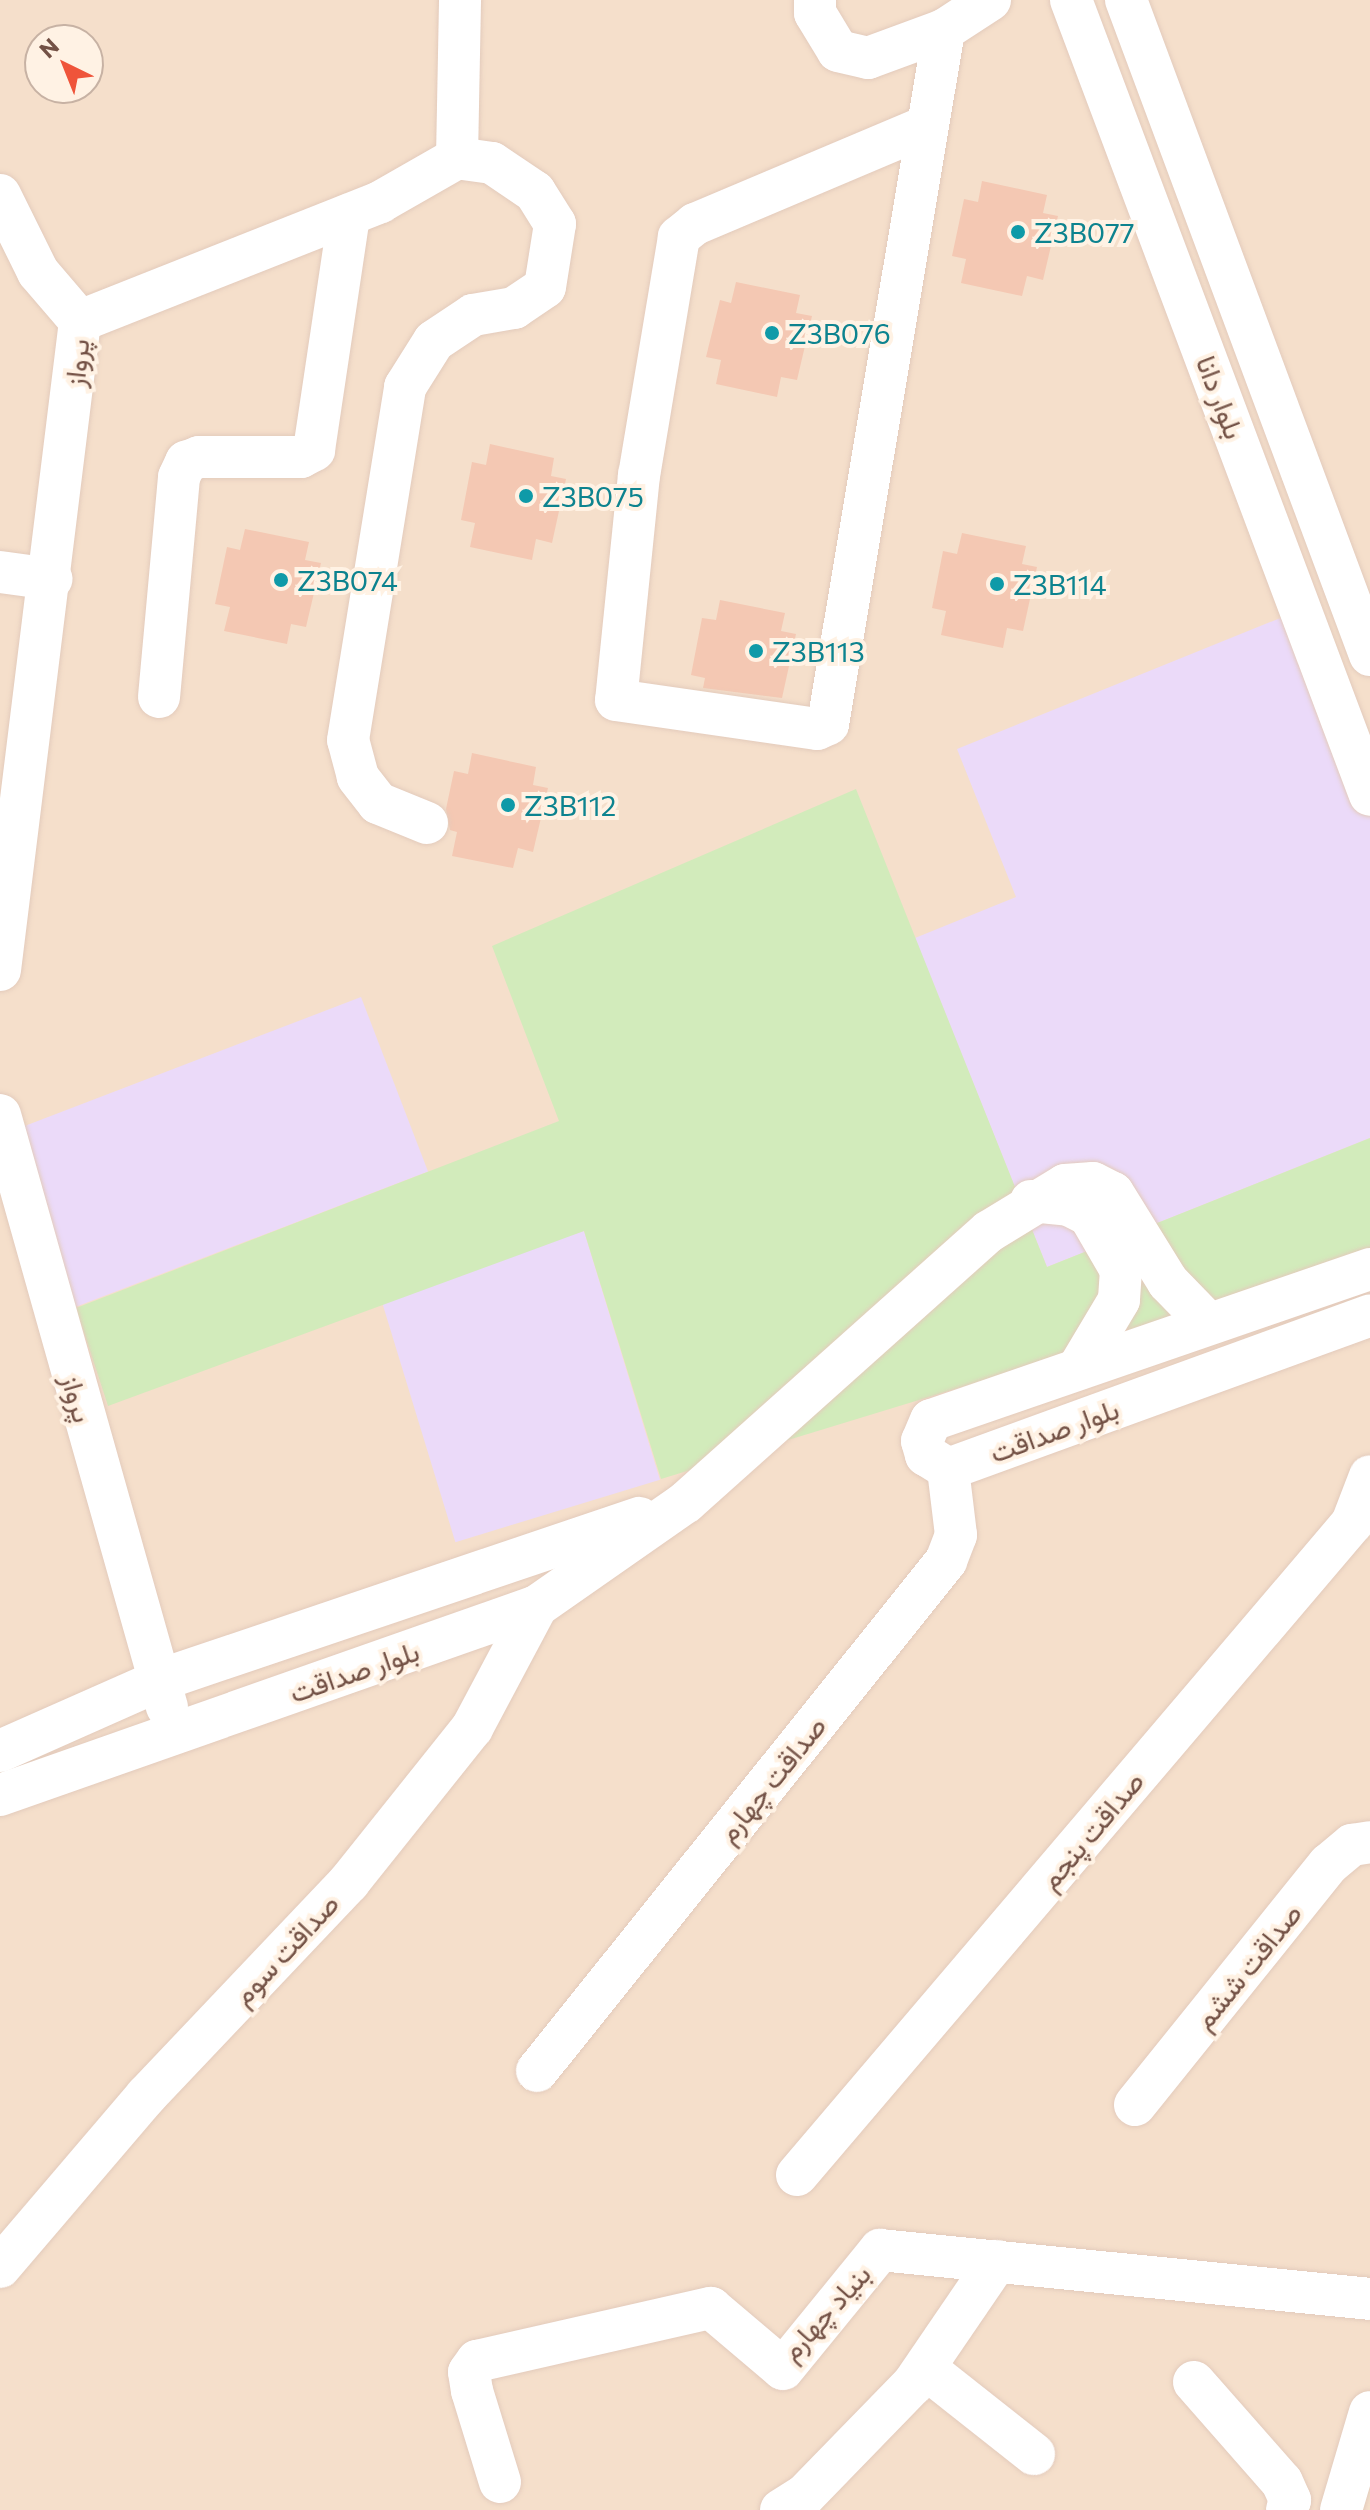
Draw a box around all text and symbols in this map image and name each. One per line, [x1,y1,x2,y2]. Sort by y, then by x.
north arrow [24,24,104,104]
text: N [33,32,64,63]
place label: Z3B077 [1034,215,1135,249]
marker: Z3B077 [1009,223,1027,241]
place label: Z3B076 [788,316,891,350]
marker: Z3B076 [763,324,781,342]
street label: پرواز [57,337,95,389]
street label: بلوار دانا [1190,351,1252,443]
place label: Z3B075 [542,479,644,513]
marker: Z3B075 [517,487,535,505]
place label: Z3B074 [297,563,398,597]
place label: Z3B114 [1013,567,1107,601]
marker: Z3B074 [272,571,290,589]
marker: Z3B114 [988,575,1006,593]
place label: Z3B113 [772,634,865,668]
marker: Z3B113 [747,642,765,660]
place label: Z3B112 [524,788,616,822]
marker: Z3B112 [499,796,517,814]
street label: پرواز [55,1370,101,1426]
street label: بلوار صداقت [985,1391,1123,1469]
street label: بلوار صداقت [285,1633,423,1709]
street label: صداقت چهارم [710,1709,832,1849]
street label: صداقت پنجم [1032,1764,1150,1896]
street label: صداقت سوم [225,1886,345,2012]
street label: صداقت ششم [1186,1896,1308,2036]
street label: بنیاد چهارم [773,2257,877,2367]

